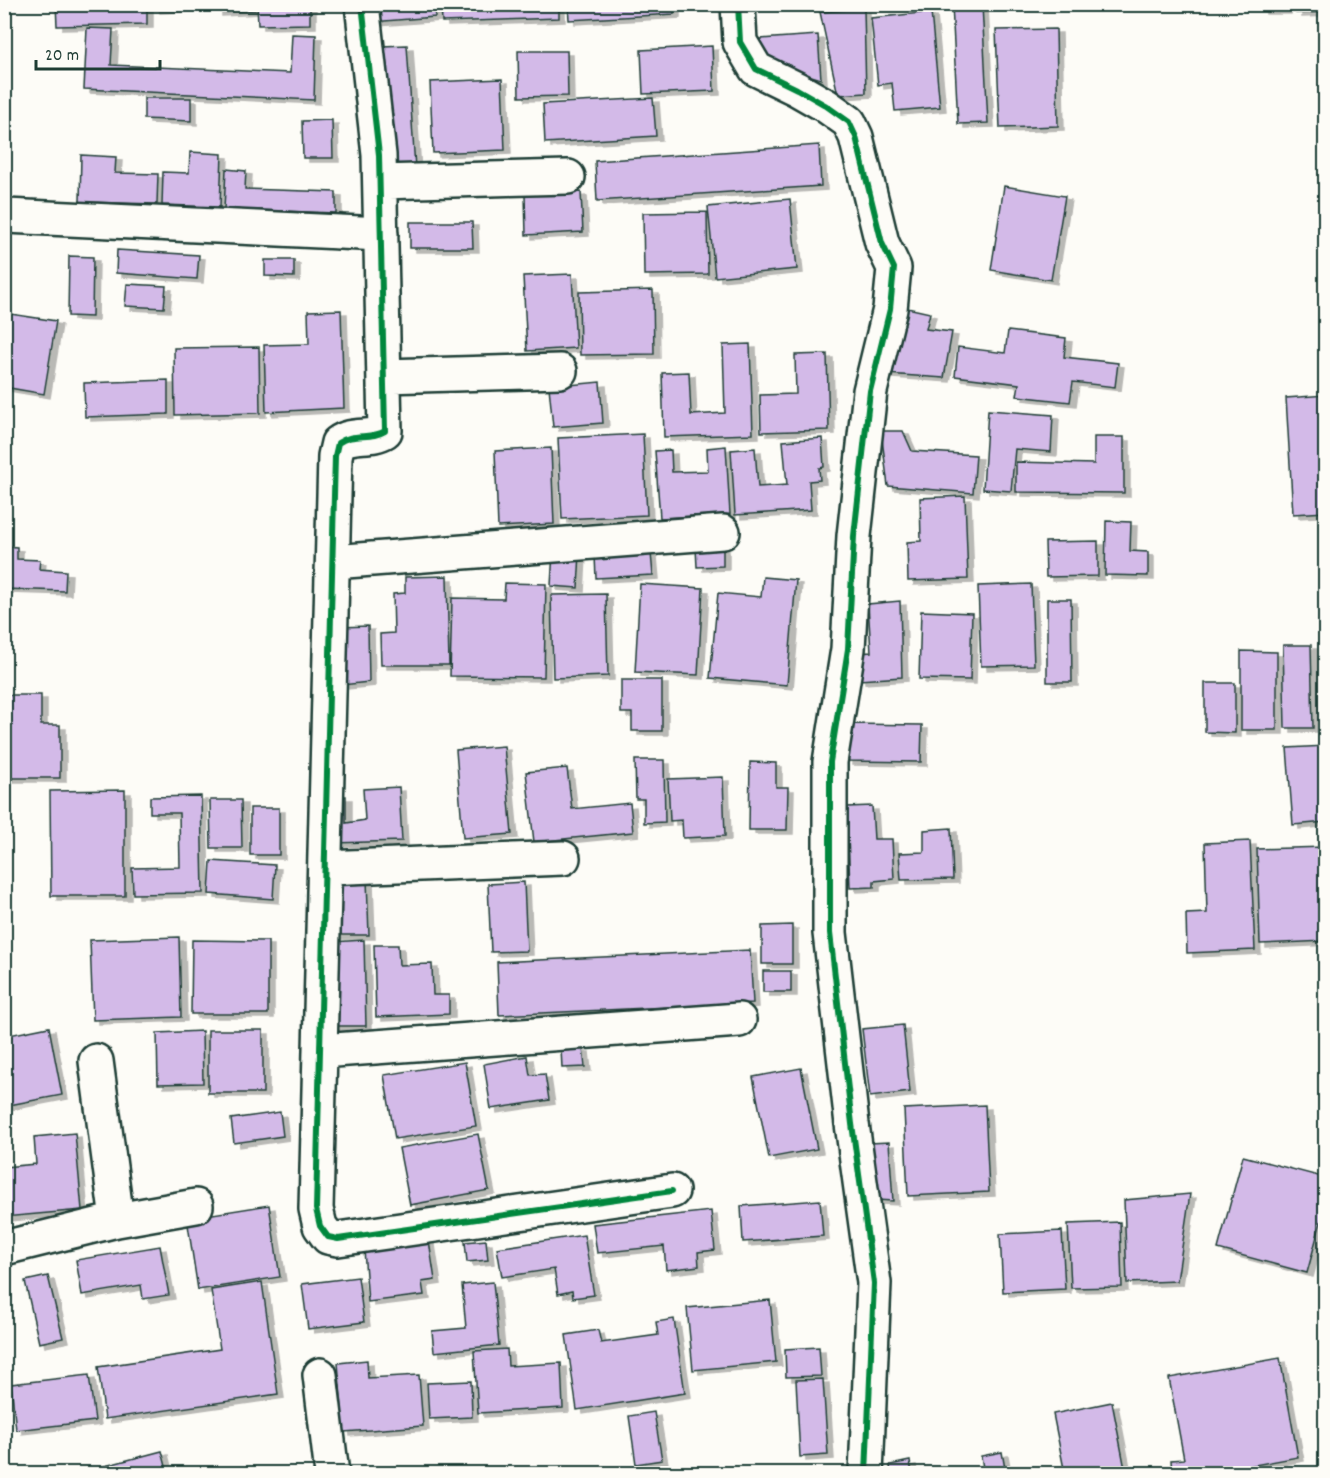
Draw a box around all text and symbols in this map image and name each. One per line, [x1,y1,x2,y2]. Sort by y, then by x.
scale bar [36,33,160,71]
text: 20 m [45,44,79,69]

